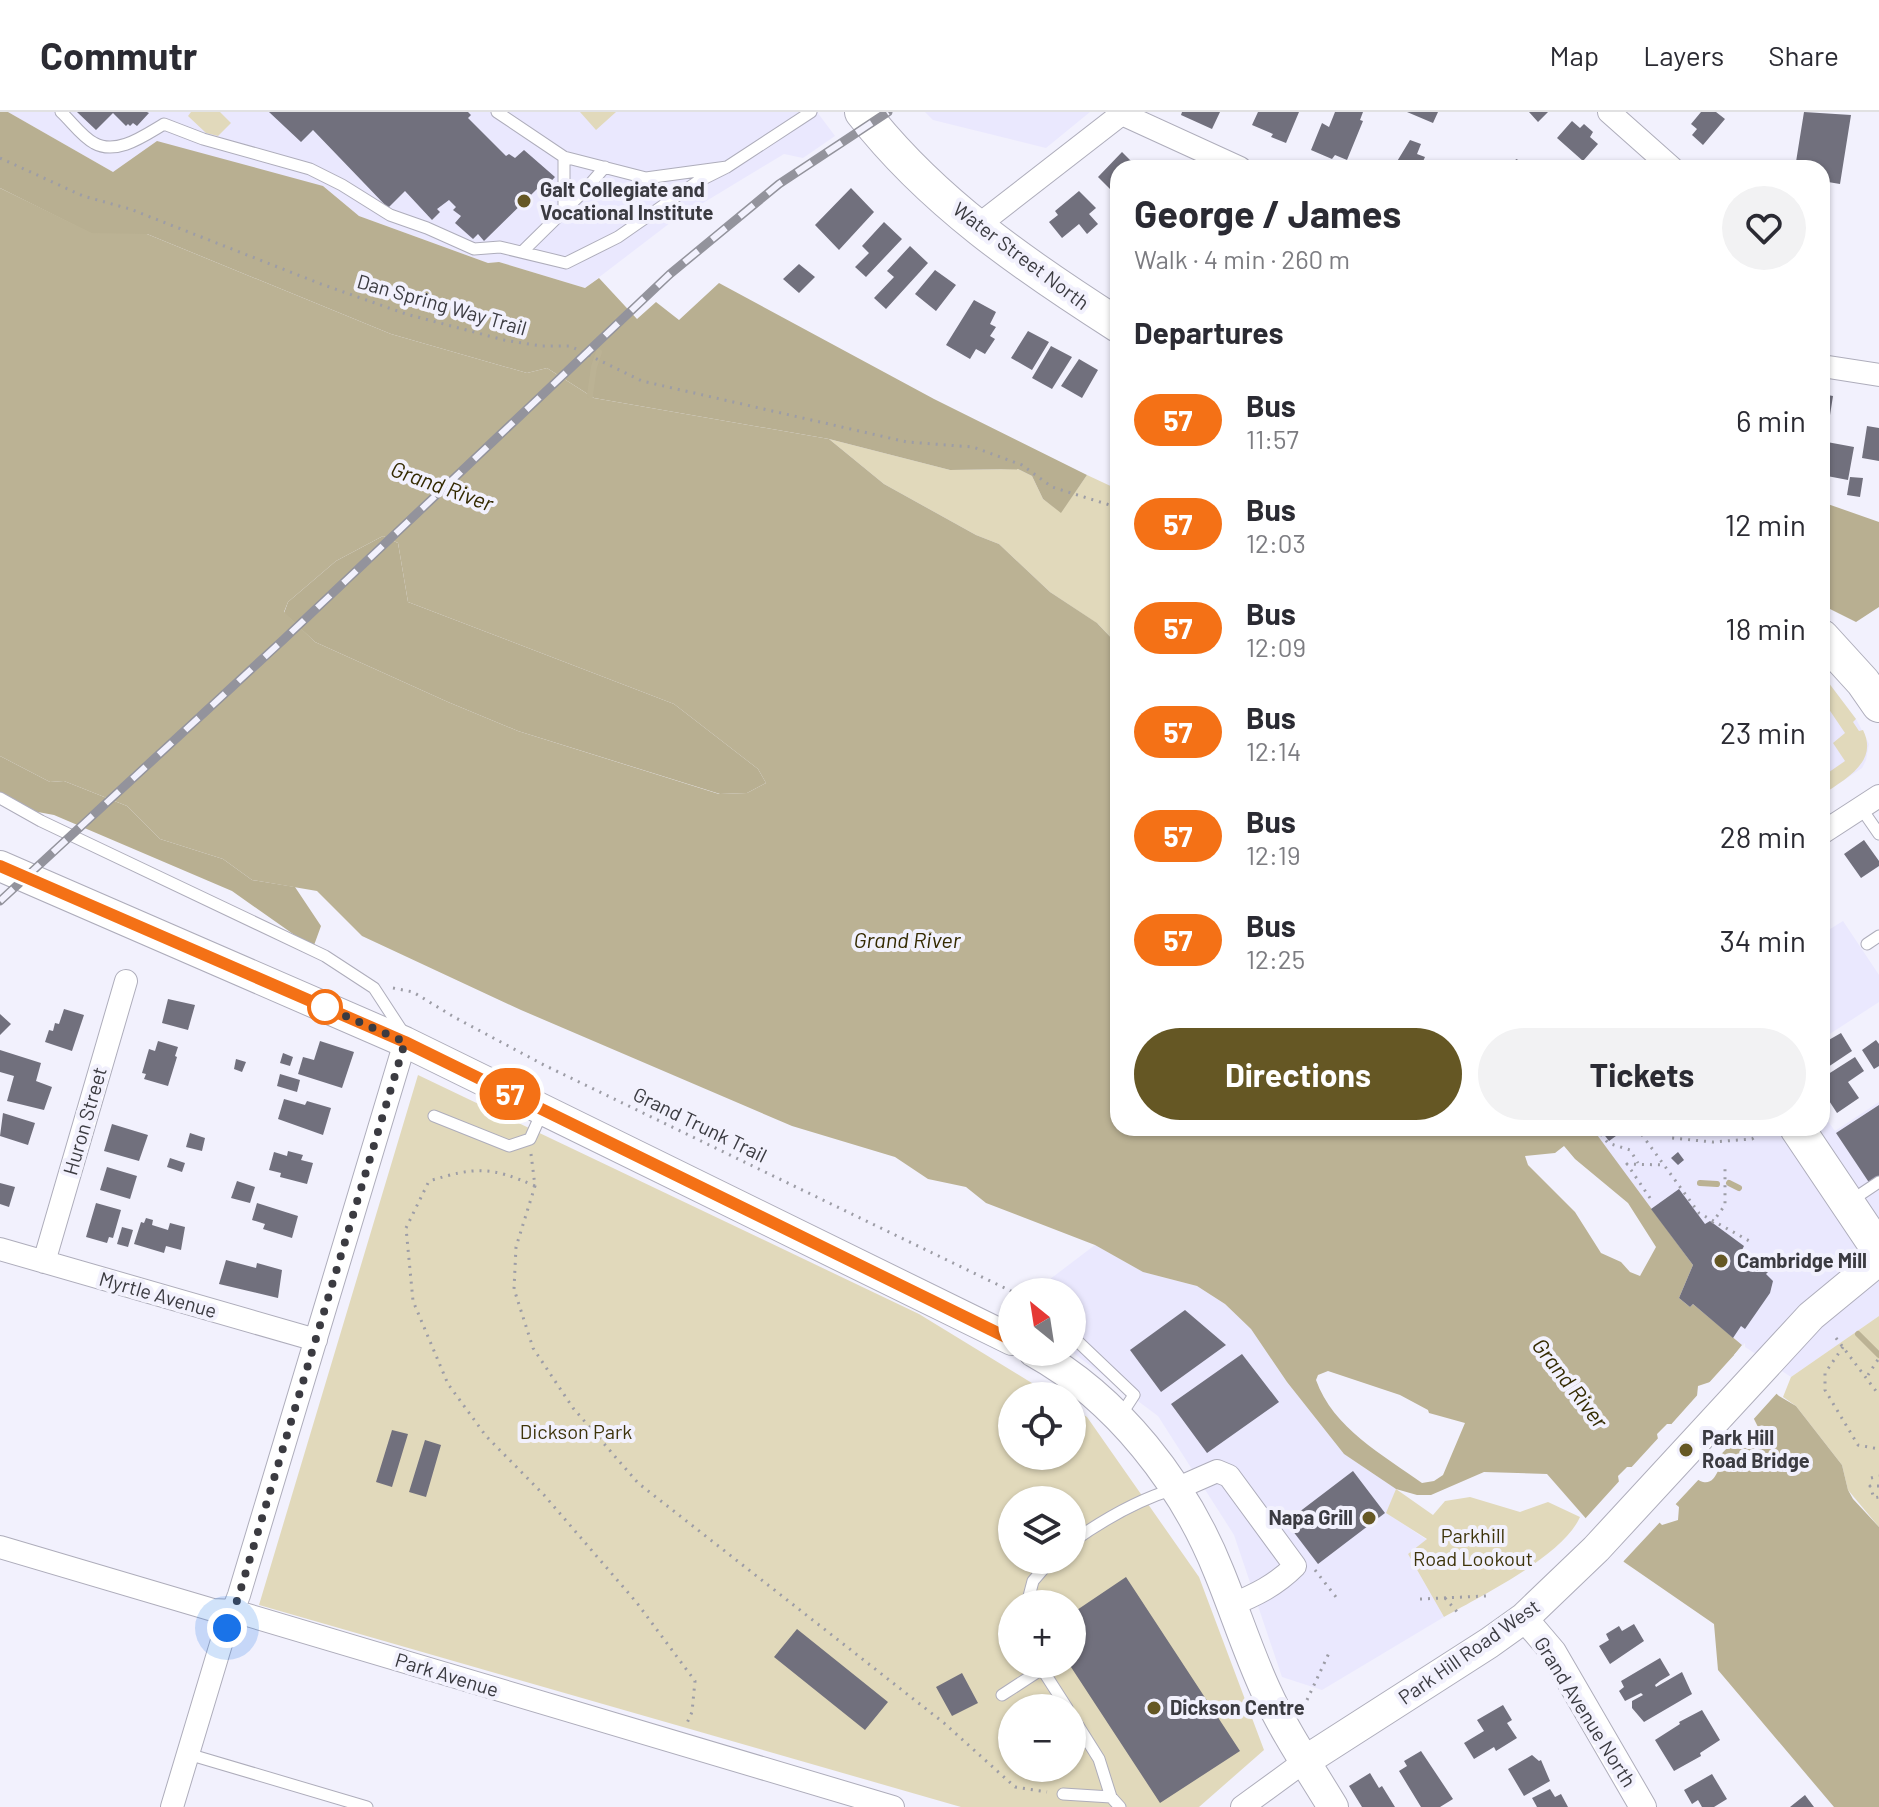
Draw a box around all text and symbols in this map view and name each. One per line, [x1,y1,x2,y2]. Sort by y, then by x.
text: Commutr [40,32,197,78]
text: Map [1549,38,1599,72]
text: Layers [1643,38,1724,72]
text: Share [1768,38,1839,72]
place label: Galt Collegiate and Vocational Institute [540,177,714,224]
button: heart [1722,186,1806,270]
text: George / James [1134,190,1401,236]
marker: Galt Collegiate and Vocational Institute [515,192,533,210]
street label: Water Street North [949,196,1094,314]
text: Walk · 4 min · 260 m [1134,243,1350,274]
street label: Dan Spring Way Trail [355,268,530,340]
text: Departures [1134,314,1284,350]
text: Bus [1246,387,1296,423]
text: 6 min [1736,402,1806,438]
text: 57 [1164,403,1192,437]
text: 11:57 [1246,423,1299,454]
water label: Grand River [388,455,498,516]
text: Bus [1246,491,1296,527]
text: 12 min [1725,506,1806,542]
text: 57 [1164,507,1192,541]
text: 12:03 [1246,527,1306,558]
text: Bus [1246,595,1296,631]
text: 18 min [1725,610,1806,646]
text: 57 [1164,611,1192,645]
text: 12:09 [1246,631,1306,662]
text: Bus [1246,699,1296,735]
text: 23 min [1720,714,1806,750]
text: 57 [1164,715,1192,749]
text: 12:14 [1246,735,1301,766]
text: Bus [1246,803,1296,839]
text: 28 min [1720,818,1806,854]
text: 57 [1164,819,1192,853]
text: 12:19 [1246,839,1301,870]
text: Bus [1246,907,1296,943]
text: 34 min [1719,922,1806,958]
text: 57 [1164,923,1192,957]
water label: Grand River [854,926,962,952]
text: 12:25 [1246,943,1305,974]
unlabelled marker [308,990,342,1024]
button: Directions [1134,1028,1462,1120]
button: Tickets [1478,1028,1806,1120]
street label: Huron Street [57,1064,111,1178]
line badge: 57 [474,1068,546,1120]
text: 57 [496,1077,524,1111]
street label: Grand Trunk Trail [630,1081,771,1167]
place label: Cambridge Mill [1737,1248,1867,1272]
marker: Cambridge Mill [1712,1252,1730,1270]
street label: Myrtle Avenue [97,1266,220,1322]
north arrow [998,1278,1086,1366]
map controls [998,1278,1086,1782]
water label: Grand River [1528,1332,1615,1433]
button: locate [998,1382,1086,1470]
park label: Dickson Park [520,1419,632,1443]
place label: Park Hill Road Bridge [1702,1425,1810,1472]
marker: Park Hill Road Bridge [1677,1441,1695,1459]
button: layers [998,1486,1086,1574]
place label: Napa Grill [1268,1505,1353,1529]
marker: Napa Grill [1360,1509,1378,1527]
park label: Parkhill Road Lookout [1413,1523,1533,1570]
button: + [998,1590,1086,1678]
street label: Park Hill Road West [1393,1594,1544,1709]
your location [207,1608,247,1648]
street label: Grand Avenue North [1530,1632,1642,1791]
street label: Park Avenue [393,1647,502,1701]
button: − [998,1694,1086,1782]
place label: Dickson Centre [1170,1695,1305,1719]
marker: Dickson Centre [1145,1699,1163,1717]

